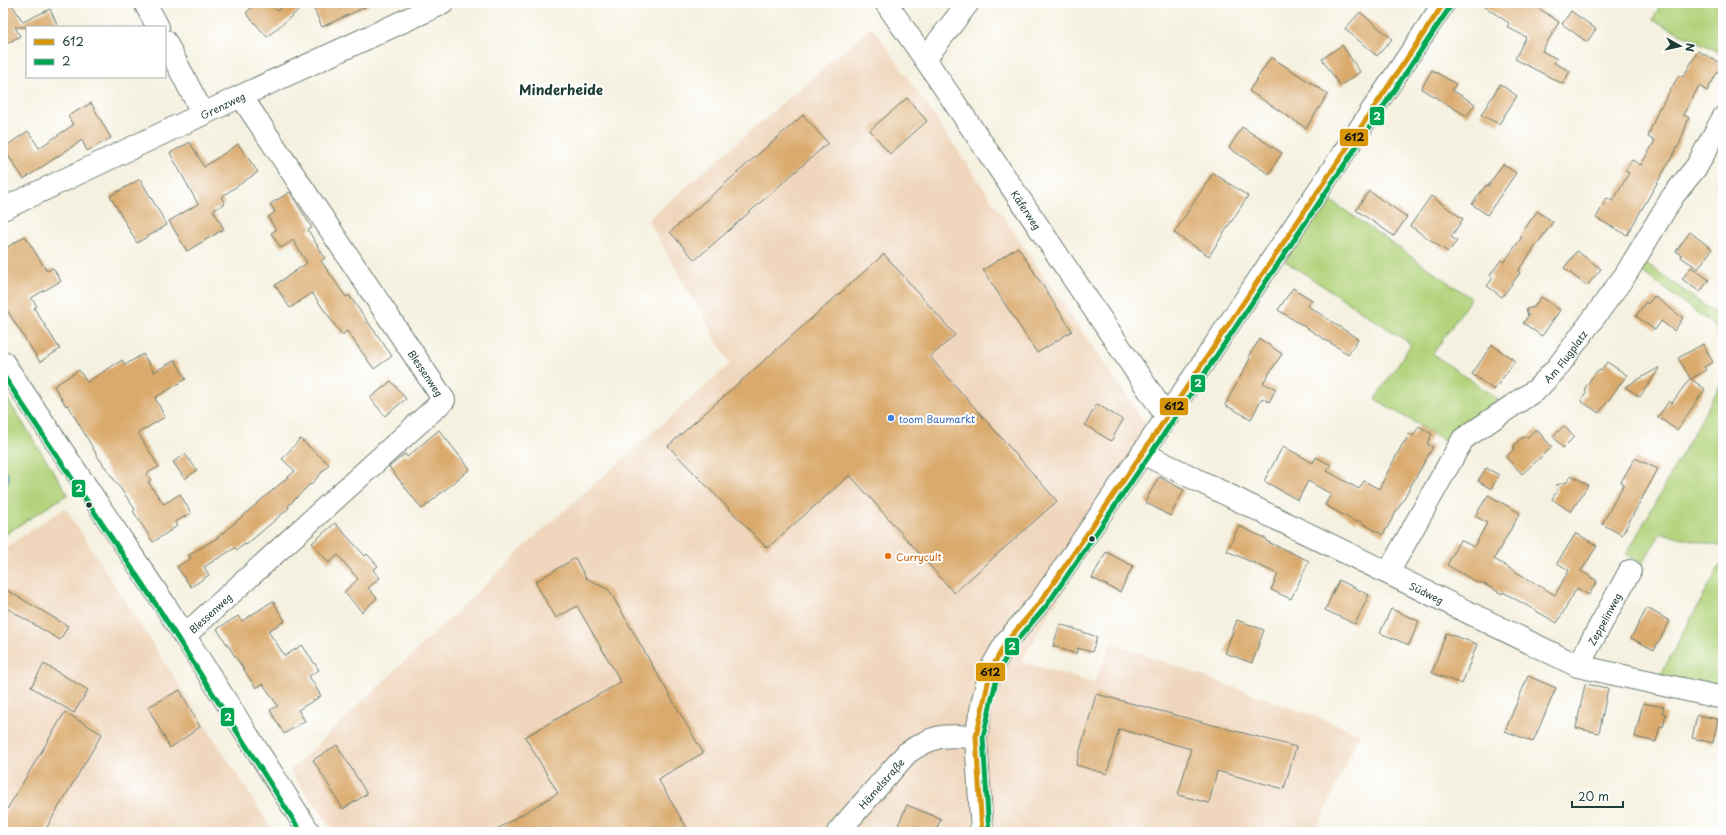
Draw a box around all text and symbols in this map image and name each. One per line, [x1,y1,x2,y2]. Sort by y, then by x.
legend [26,26,166,78]
north arrow [1660,26,1700,66]
text: 612 [62,32,84,50]
text: N [1681,42,1699,53]
text: 2 [62,52,71,70]
district label: Minderheide [519,79,603,100]
street label: Grenzweg [197,88,247,122]
line badge: 2 [1369,106,1385,126]
text: 2 [1373,107,1381,124]
line badge: 612 [1339,128,1369,147]
text: 612 [1344,128,1364,145]
street label: Käferweg [1008,187,1046,232]
street label: Am Flugplatz [1540,327,1590,386]
street label: Blessenweg [405,347,447,399]
line badge: 2 [1190,374,1206,393]
text: 2 [1194,374,1202,391]
line badge: 612 [1159,397,1189,416]
text: 612 [1164,397,1184,414]
place label: toom Baumarkt [899,411,975,426]
marker: toom Baumarkt [886,413,896,423]
line badge: 2 [71,479,86,498]
text: 2 [75,479,83,496]
unlabelled marker [84,500,94,510]
unlabelled marker [1087,534,1097,544]
place label: Currycult [896,549,942,565]
marker: Currycult [883,551,893,561]
street label: Südweg [1407,577,1446,607]
street label: Blessenweg [185,589,235,636]
street label: Zeppelinweg [1583,590,1624,648]
line badge: 2 [1004,637,1020,656]
text: 2 [1008,637,1016,654]
line badge: 612 [975,662,1006,682]
text: 612 [980,663,1000,680]
line badge: 2 [220,707,235,727]
text: 2 [224,708,232,725]
street label: Hämelstraße [854,754,907,812]
scale bar [1572,783,1623,809]
text: 20 m [1578,787,1609,805]

